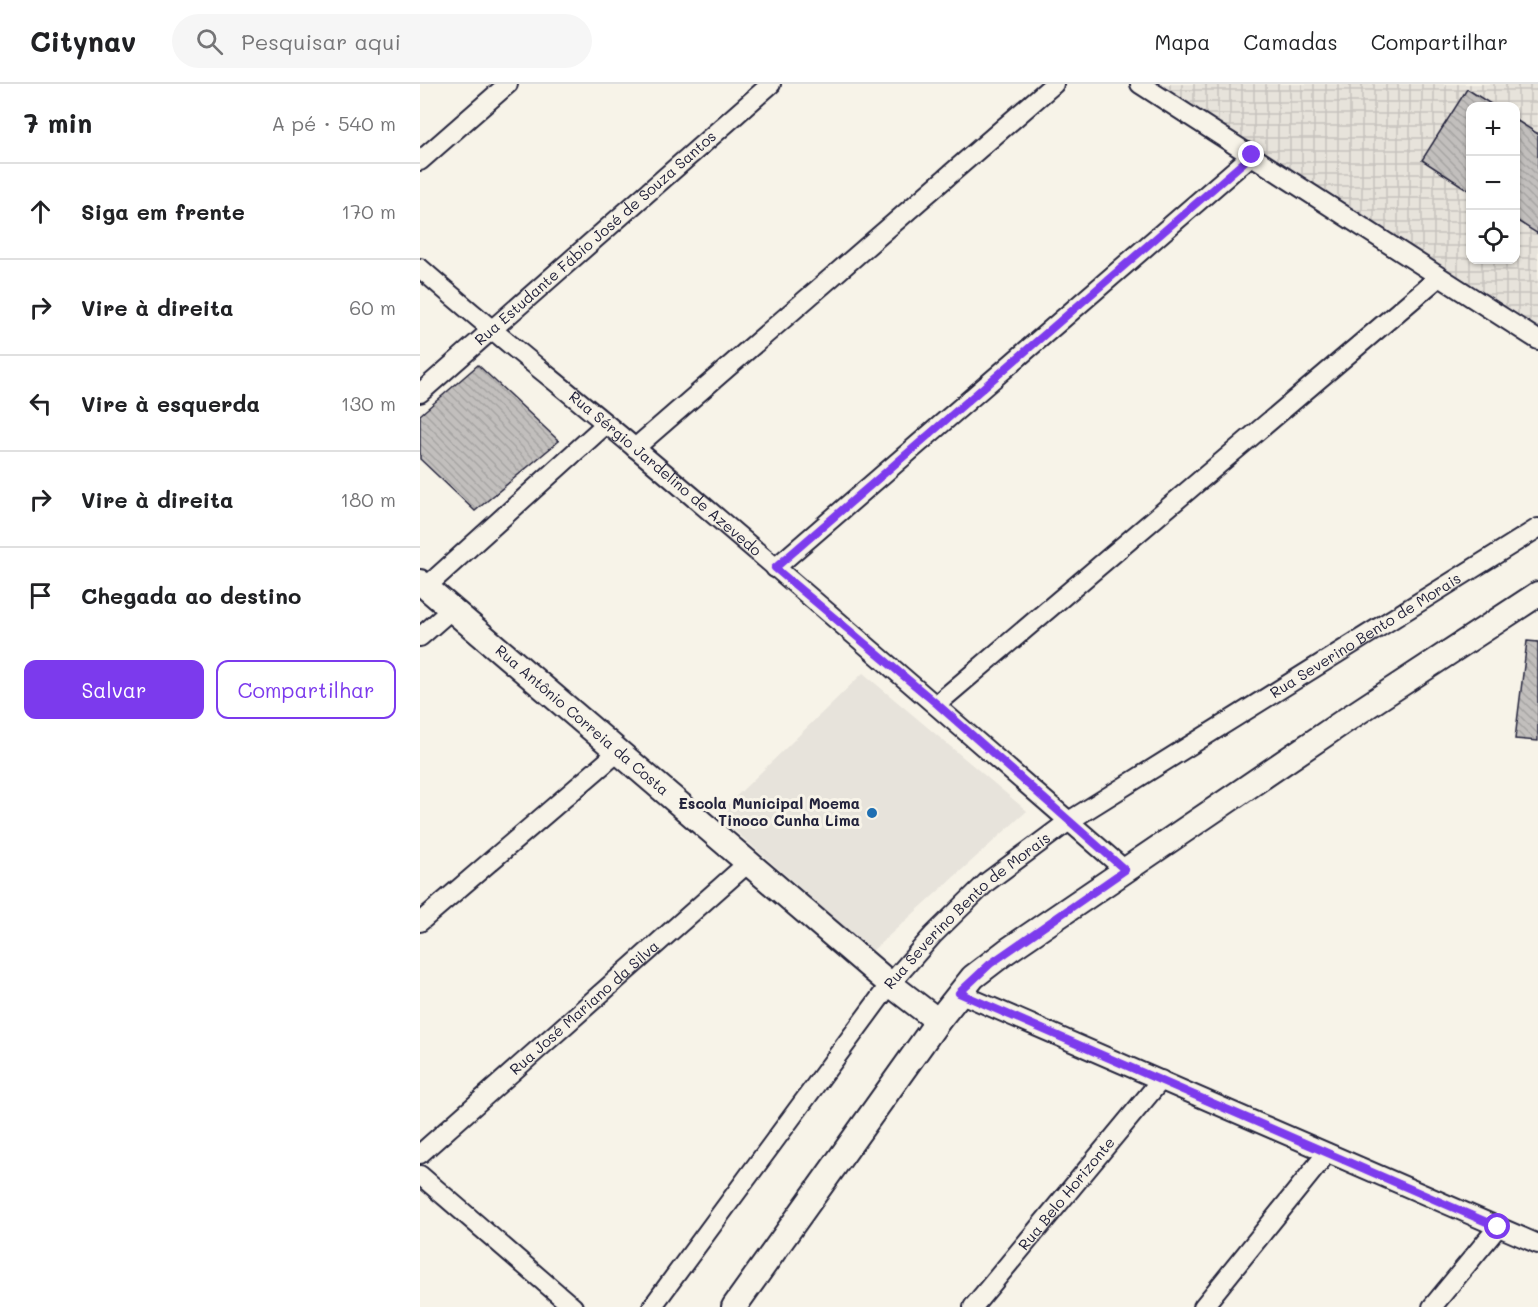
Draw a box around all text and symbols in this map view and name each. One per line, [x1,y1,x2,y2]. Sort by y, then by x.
search box [172,14,592,68]
text: Citynav [30,23,136,59]
icon: search [193,25,226,58]
text: Pesquisar aqui [241,27,401,56]
text: Mapa [1154,28,1210,55]
text: Camadas [1243,28,1338,55]
text: Compartilhar [1371,28,1508,55]
map controls [1466,102,1520,264]
button: + [1466,102,1520,156]
text: 7 min [24,106,92,140]
text: A pé · 540 m [271,110,396,136]
street label: Rua Estudante Fábio José de Souza Santos [470,126,720,349]
route end [1238,141,1264,167]
button: − [1466,156,1520,210]
icon: ahead [24,195,57,228]
text: Siga em frente [81,197,245,226]
text: 170 m [341,198,396,224]
button: locate [1466,210,1520,264]
icon: right [24,291,57,324]
text: Vire à direita [81,293,234,322]
text: 60 m [349,294,396,320]
street label: Rua Sérgio Jardelino de Azevedo [565,386,766,560]
icon: left [24,387,57,420]
text: Vire à esquerda [81,389,260,418]
text: 130 m [341,390,396,416]
icon: right [24,483,57,516]
text: Vire à direita [81,485,234,514]
text: 180 m [340,486,396,512]
street label: Rua Severino Bento de Morais [1266,568,1464,702]
icon: arrive [24,579,57,612]
text: Chegada ao destino [81,581,301,610]
street label: Rua Antônio Correia da Costa [492,640,673,799]
button: Salvar [24,660,204,719]
button: Compartilhar [216,660,396,719]
place label: Escola Municipal Moema Tinoco Cunha Lima [678,793,860,830]
marker: Escola Municipal Moema Tinoco Cunha Lima [865,806,879,820]
street label: Rua Severino Bento de Morais [879,827,1054,993]
street label: Rua José Mariano da Silva [505,936,663,1079]
street label: Rua Belo Horizonte [1013,1132,1119,1254]
route start [1484,1213,1510,1239]

